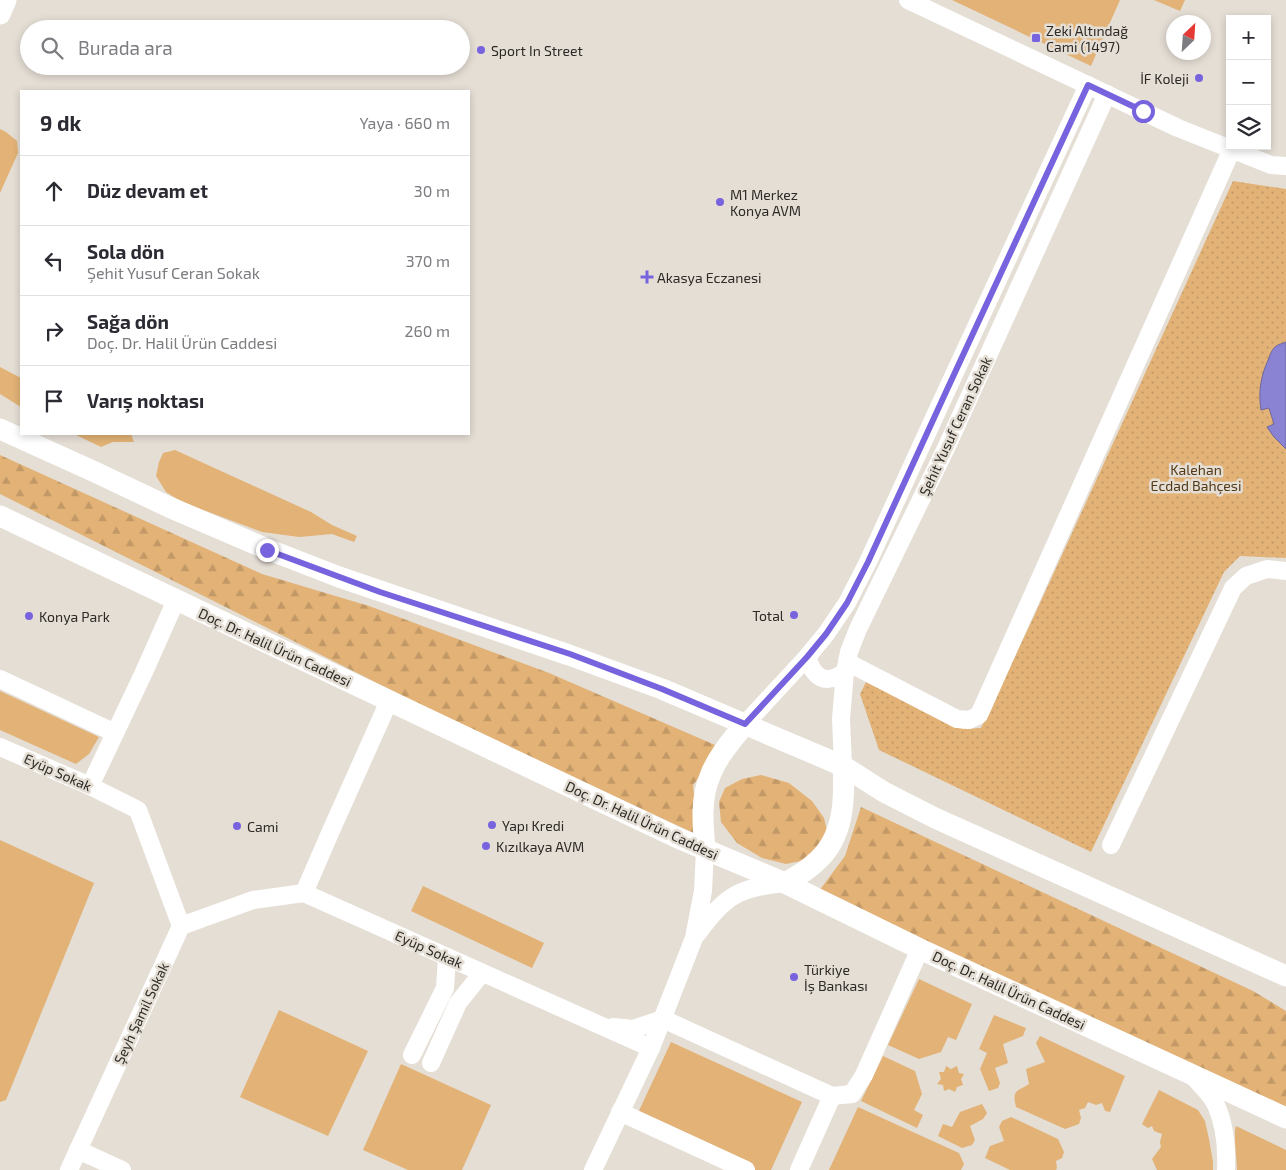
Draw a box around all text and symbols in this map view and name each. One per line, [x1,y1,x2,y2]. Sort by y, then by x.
north arrow [1166,15,1211,60]
map controls [1226,15,1271,150]
button: + [1226,15,1271,60]
search box [20,20,470,75]
place label: Zeki Altındağ Cami (1497) [1046,22,1128,55]
marker: Zeki Altındağ Cami (1497) [1030,32,1042,44]
icon: search [38,34,66,62]
text: Burada ara [78,36,173,59]
place label: Sport In Street [491,42,583,59]
marker: Sport In Street [475,44,487,56]
button: − [1226,60,1271,105]
place label: İF Koleji [1140,70,1189,87]
marker: İF Koleji [1193,72,1205,84]
route start [1132,100,1155,123]
button: layers [1226,105,1271,150]
text: 9 dk [40,110,81,135]
text: Yaya · 660 m [359,113,450,132]
icon: ahead [40,177,68,205]
text: Düz devam et [87,179,208,202]
text: 30 m [414,181,450,200]
place label: M1 Merkez Konya AVM [730,186,801,219]
marker: M1 Merkez Konya AVM [714,196,726,208]
text: Sola dön [87,240,164,263]
icon: left [40,247,68,275]
text: 370 m [406,251,450,270]
text: Şehit Yusuf Ceran Sokak [87,263,260,282]
place label: Akasya Eczanesi [657,269,762,286]
marker: Akasya Eczanesi [641,271,653,283]
text: Sağa dön [87,310,169,333]
icon: right [40,317,68,345]
text: 260 m [405,321,450,340]
text: Doç. Dr. Halil Ürün Caddesi [87,333,277,352]
street label: Şehit Yusuf Ceran Sokak [915,354,996,499]
icon: arrive [40,387,68,415]
text: Varış noktası [87,389,204,412]
park label: Kalehan Ecdad Bahçesi [1151,461,1241,495]
route end [256,539,279,562]
street label: Doç. Dr. Halil Ürün Caddesi [196,604,354,691]
place label: Total [752,607,785,624]
place label: Konya Park [39,608,110,625]
marker: Total [788,609,800,621]
marker: Konya Park [23,610,35,622]
street label: Eyüp Sokak [22,750,94,794]
street label: Doç. Dr. Halil Ürün Caddesi [563,777,721,864]
place label: Yapı Kredi [502,817,564,834]
place label: Cami [247,818,278,835]
marker: Yapı Kredi [486,819,498,831]
marker: Cami [231,820,243,832]
place label: Kızılkaya AVM [496,838,584,855]
marker: Kızılkaya AVM [480,840,492,852]
street label: Eyüp Sokak [393,927,465,971]
street label: Doç. Dr. Halil Ürün Caddesi [930,947,1088,1034]
street label: Şeyh Şamil Sokak [110,960,173,1067]
place label: Türkiye İş Bankası [804,961,868,995]
marker: Türkiye İş Bankası [788,971,800,983]

